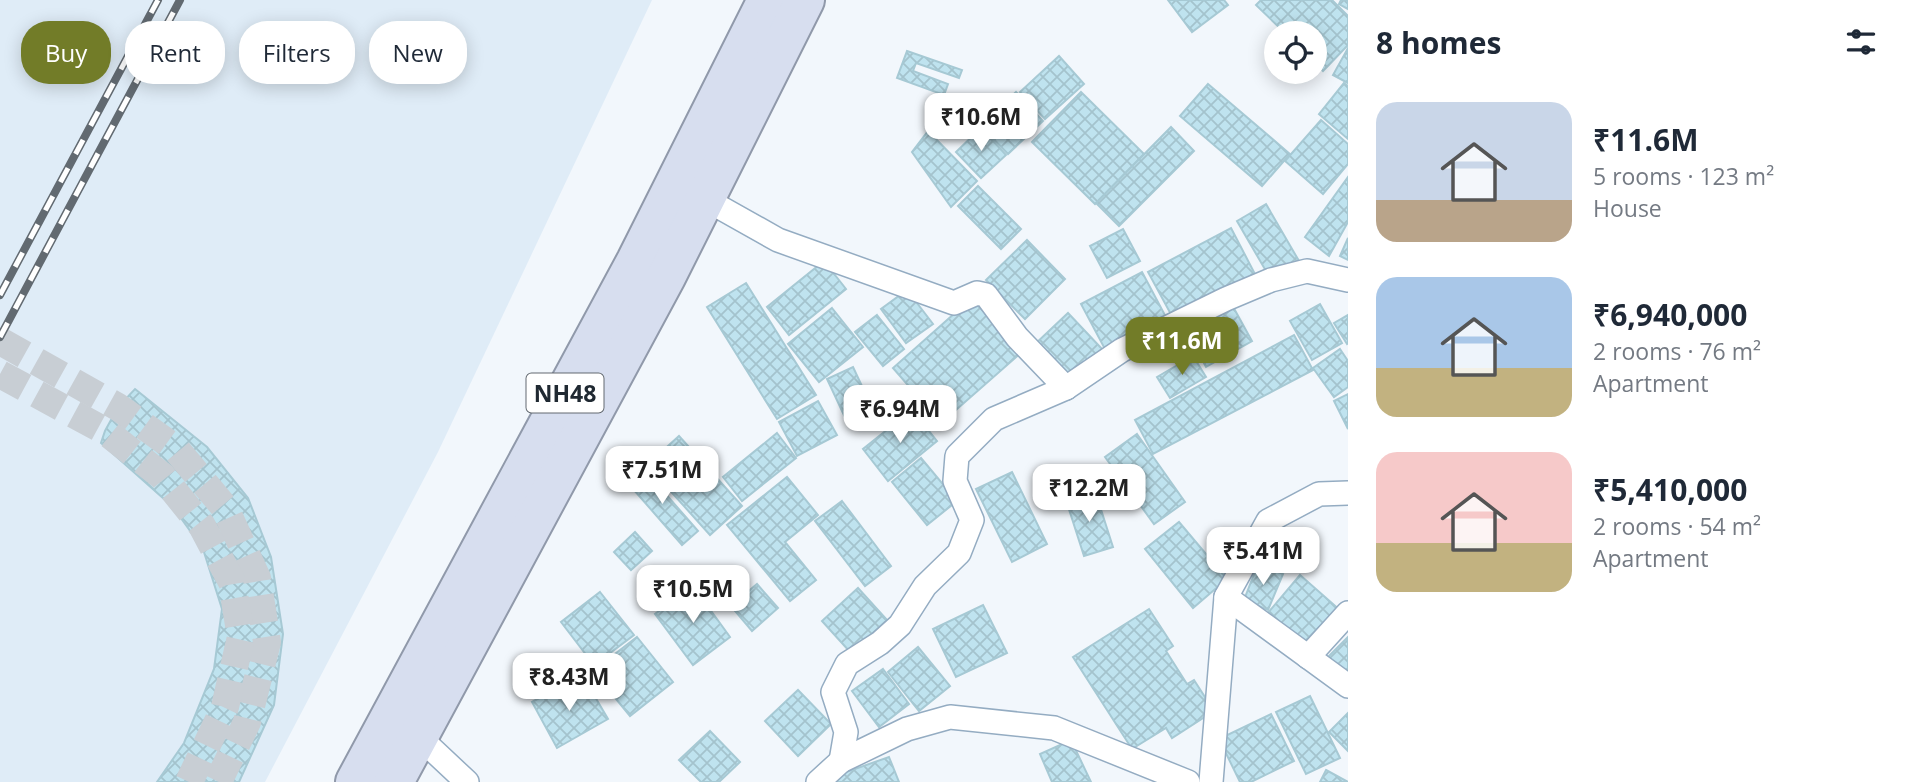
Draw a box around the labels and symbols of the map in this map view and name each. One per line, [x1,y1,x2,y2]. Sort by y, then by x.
pin: ₹10.6M [924,94,1038,153]
pin: ₹11.6M [1125,318,1239,377]
road number: NH48 [526,374,604,412]
pin: ₹6.94M [843,386,957,445]
pin: ₹7.51M [605,447,719,506]
pin: ₹12.2M [1032,464,1146,524]
pin: ₹5.41M [1206,528,1320,587]
pin: ₹10.5M [636,566,750,625]
pin: ₹8.43M [512,654,626,713]

